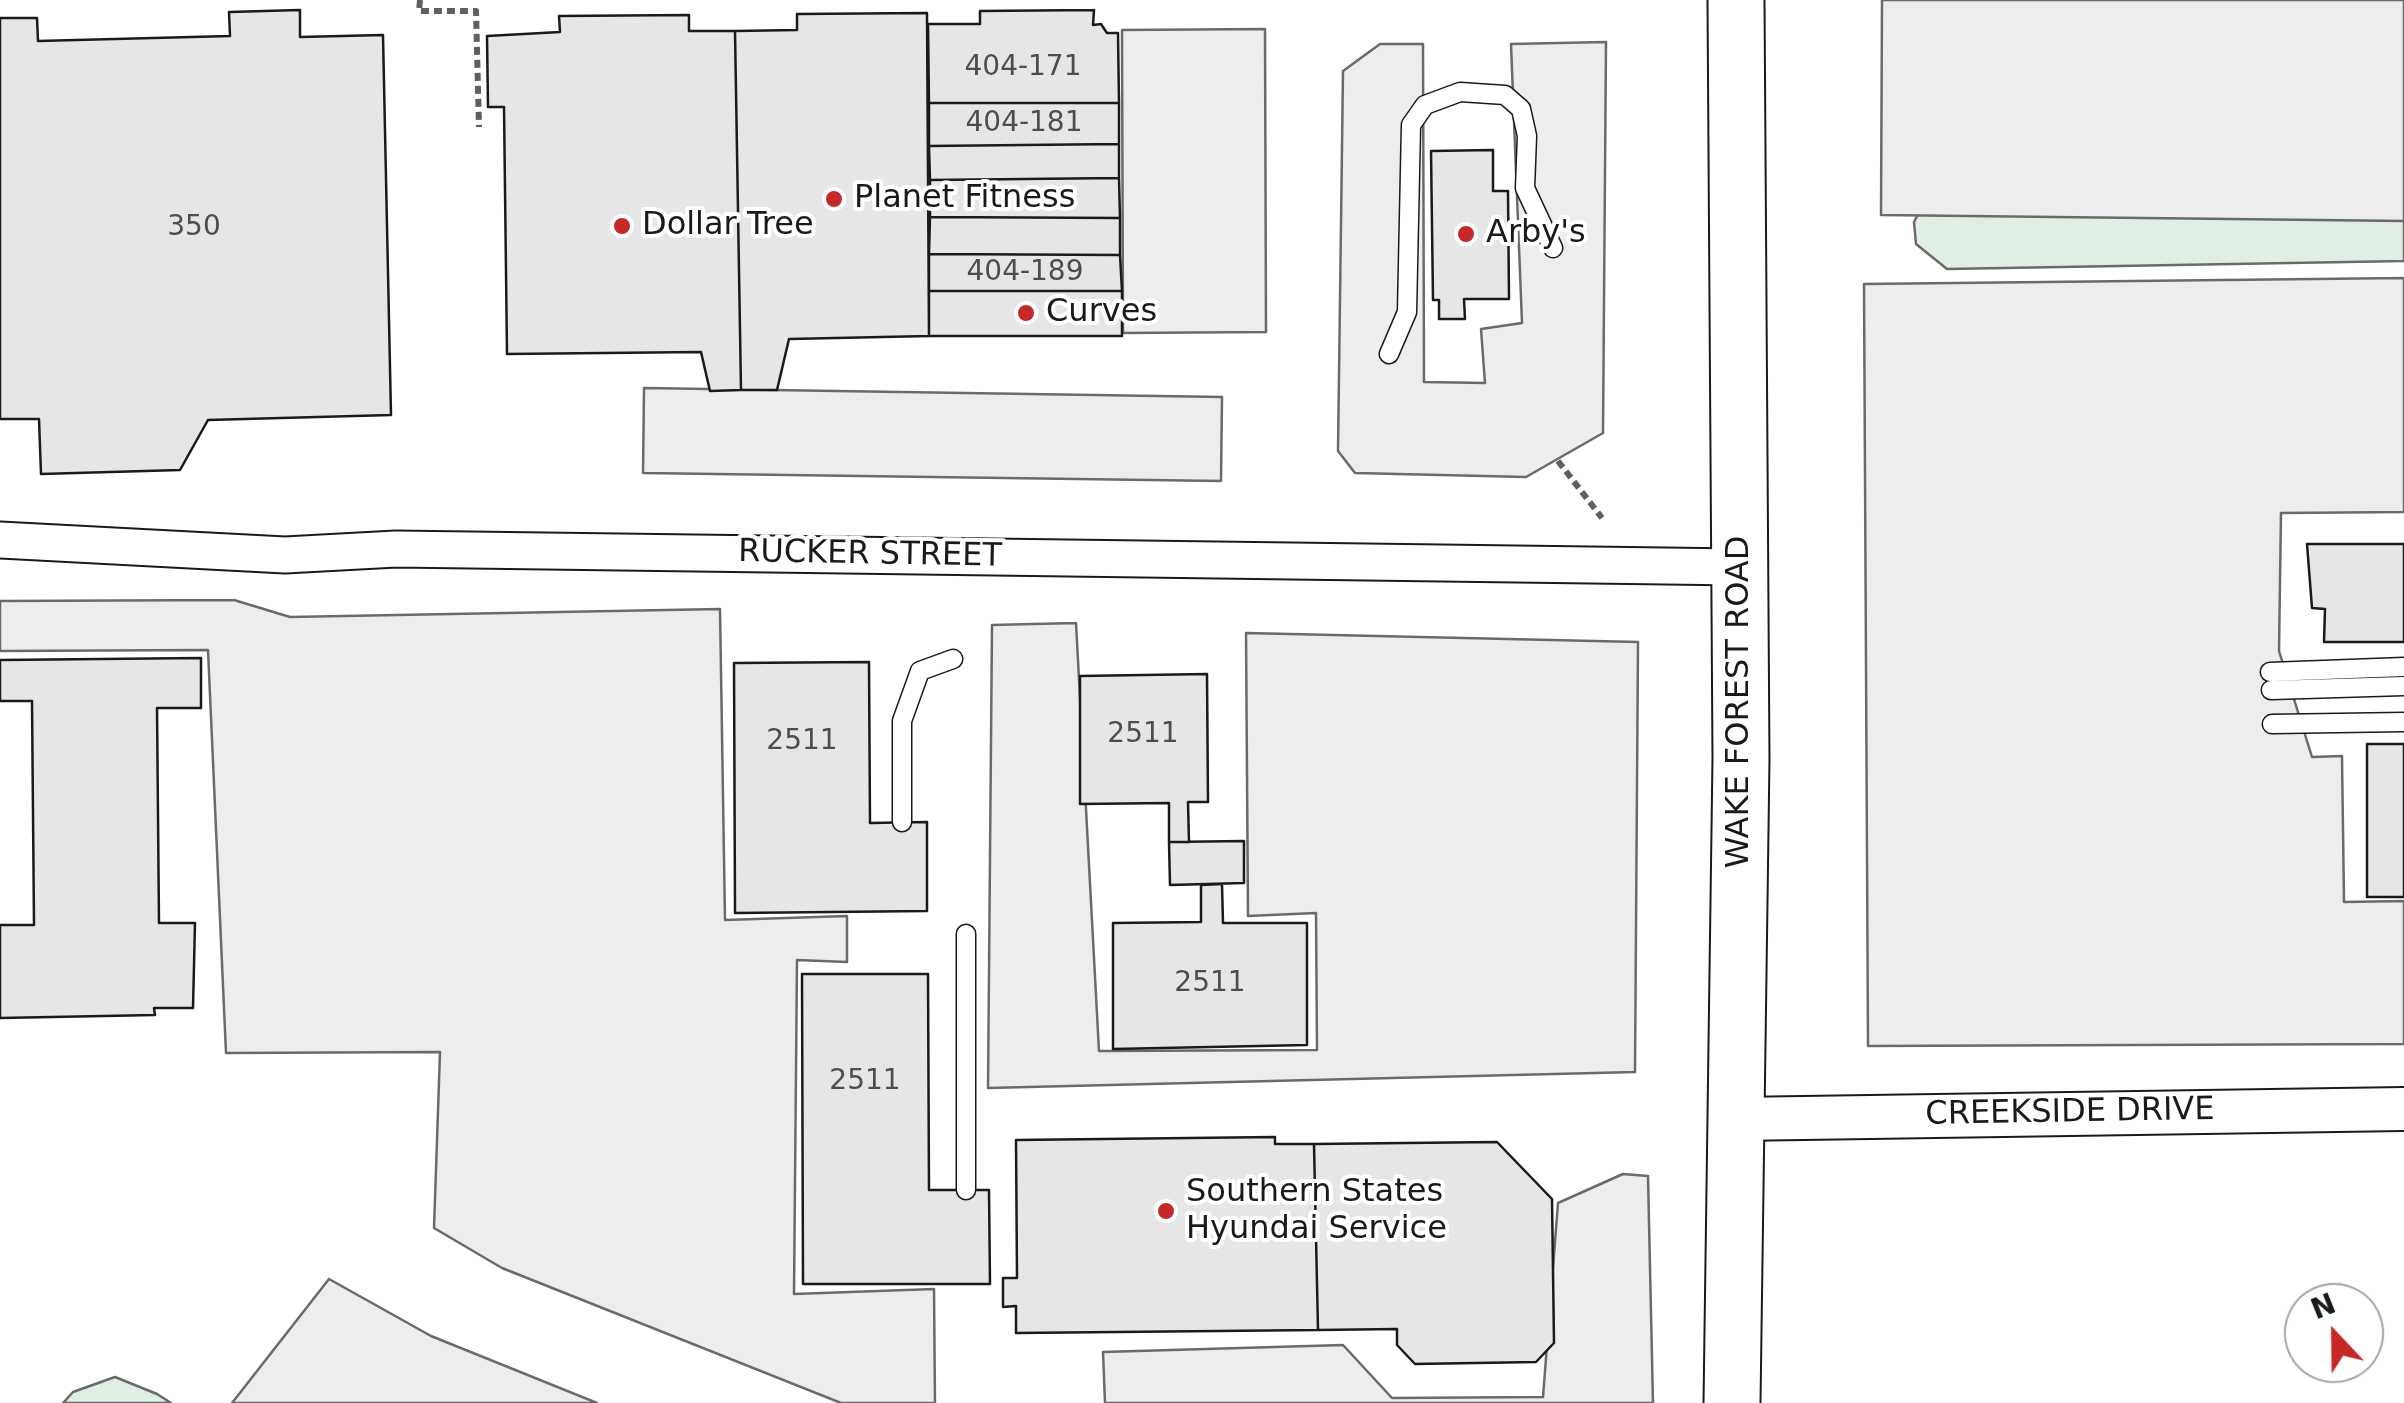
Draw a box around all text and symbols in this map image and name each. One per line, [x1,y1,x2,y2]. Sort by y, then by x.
house number: 404-171 [965,51,1081,85]
house number: 404-181 [966,107,1082,141]
place label: Planet Fitness [854,180,1075,218]
marker: Planet Fitness [823,188,845,210]
place label: Dollar Tree [642,207,814,245]
house number: 350 [167,211,221,245]
marker: Dollar Tree [611,215,633,237]
place label: Arby's [1486,215,1586,253]
marker: Arby's [1455,223,1477,245]
house number: 404-189 [967,256,1083,290]
place label: Curves [1046,294,1157,332]
marker: Curves [1015,302,1037,324]
street label: RUCKER STREET [738,534,1002,576]
street label: WAKE FOREST ROAD [1721,536,1759,868]
house number: 2511 [1107,718,1179,752]
house number: 2511 [766,725,838,759]
house number: 2511 [1174,967,1246,1001]
house number: 2511 [829,1065,901,1099]
street label: CREEKSIDE DRIVE [1925,1091,2215,1135]
place label: Southern States Hyundai Service [1186,1174,1447,1249]
marker: Southern States Hyundai Service [1155,1200,1177,1222]
north arrow [2284,1283,2384,1383]
text: N [2306,1287,2340,1326]

